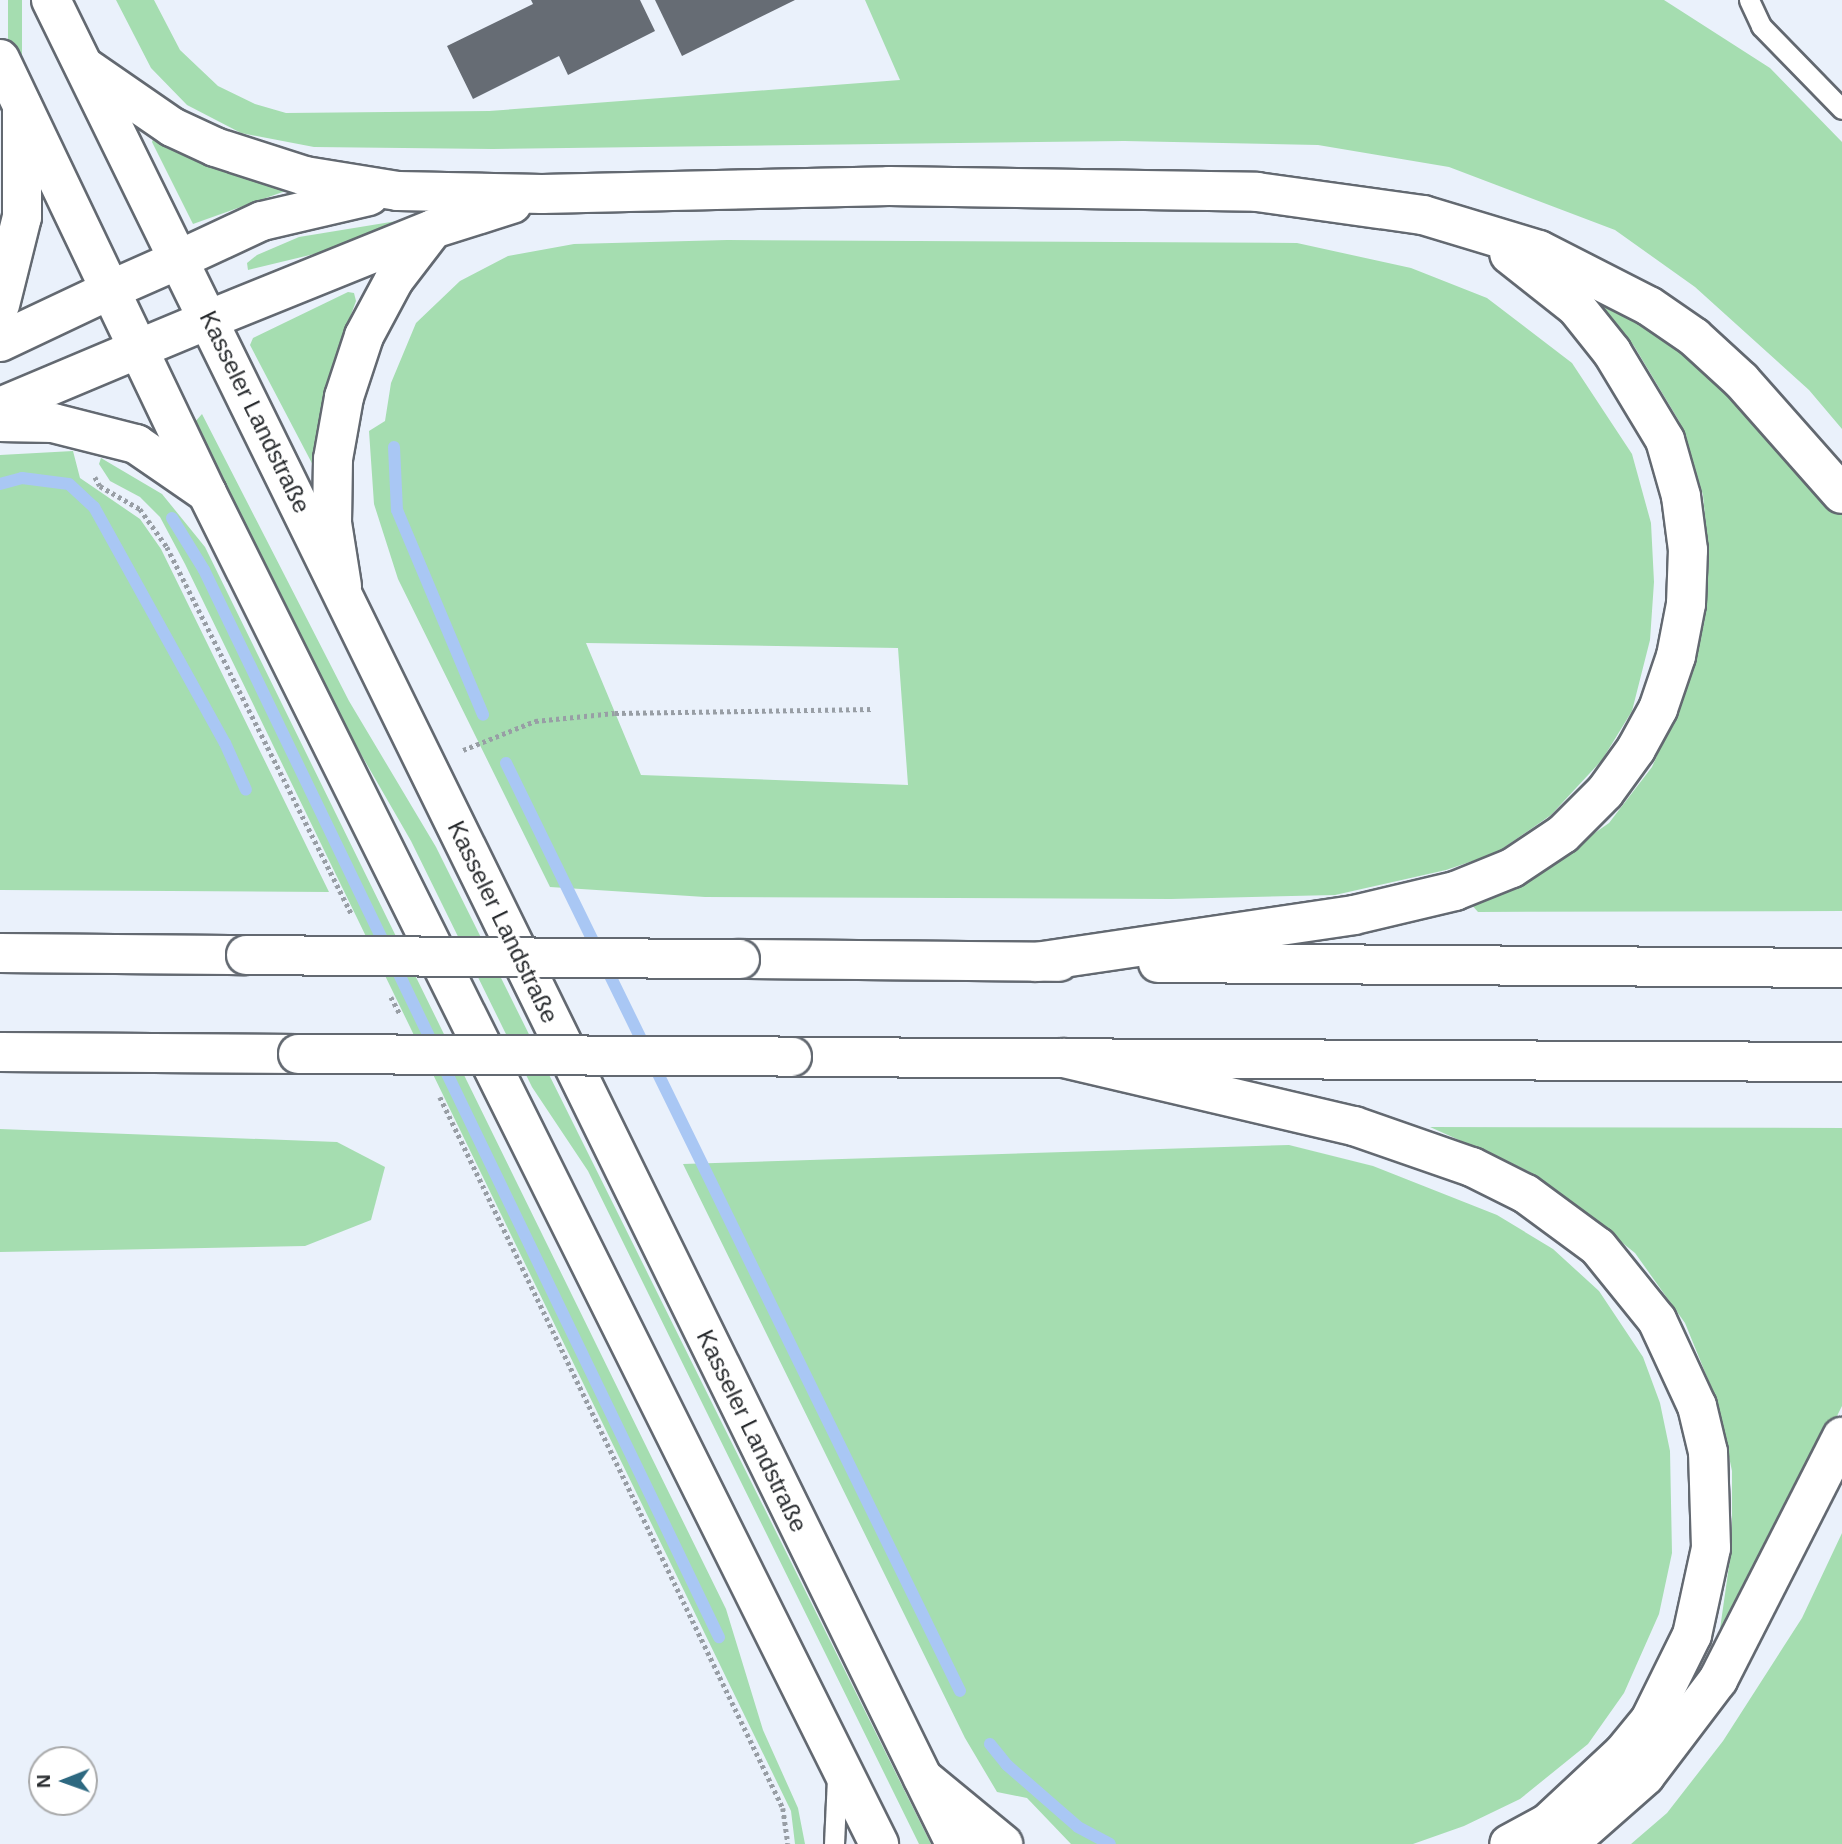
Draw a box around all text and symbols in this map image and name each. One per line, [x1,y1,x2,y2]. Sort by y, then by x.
street label: Kasseler Landstraße [194,306,316,518]
street label: Kasseler Landstraße [442,816,564,1028]
street label: Kasseler Landstraße [691,1325,813,1537]
north arrow [28,1746,98,1816]
text: N [33,1774,54,1788]

